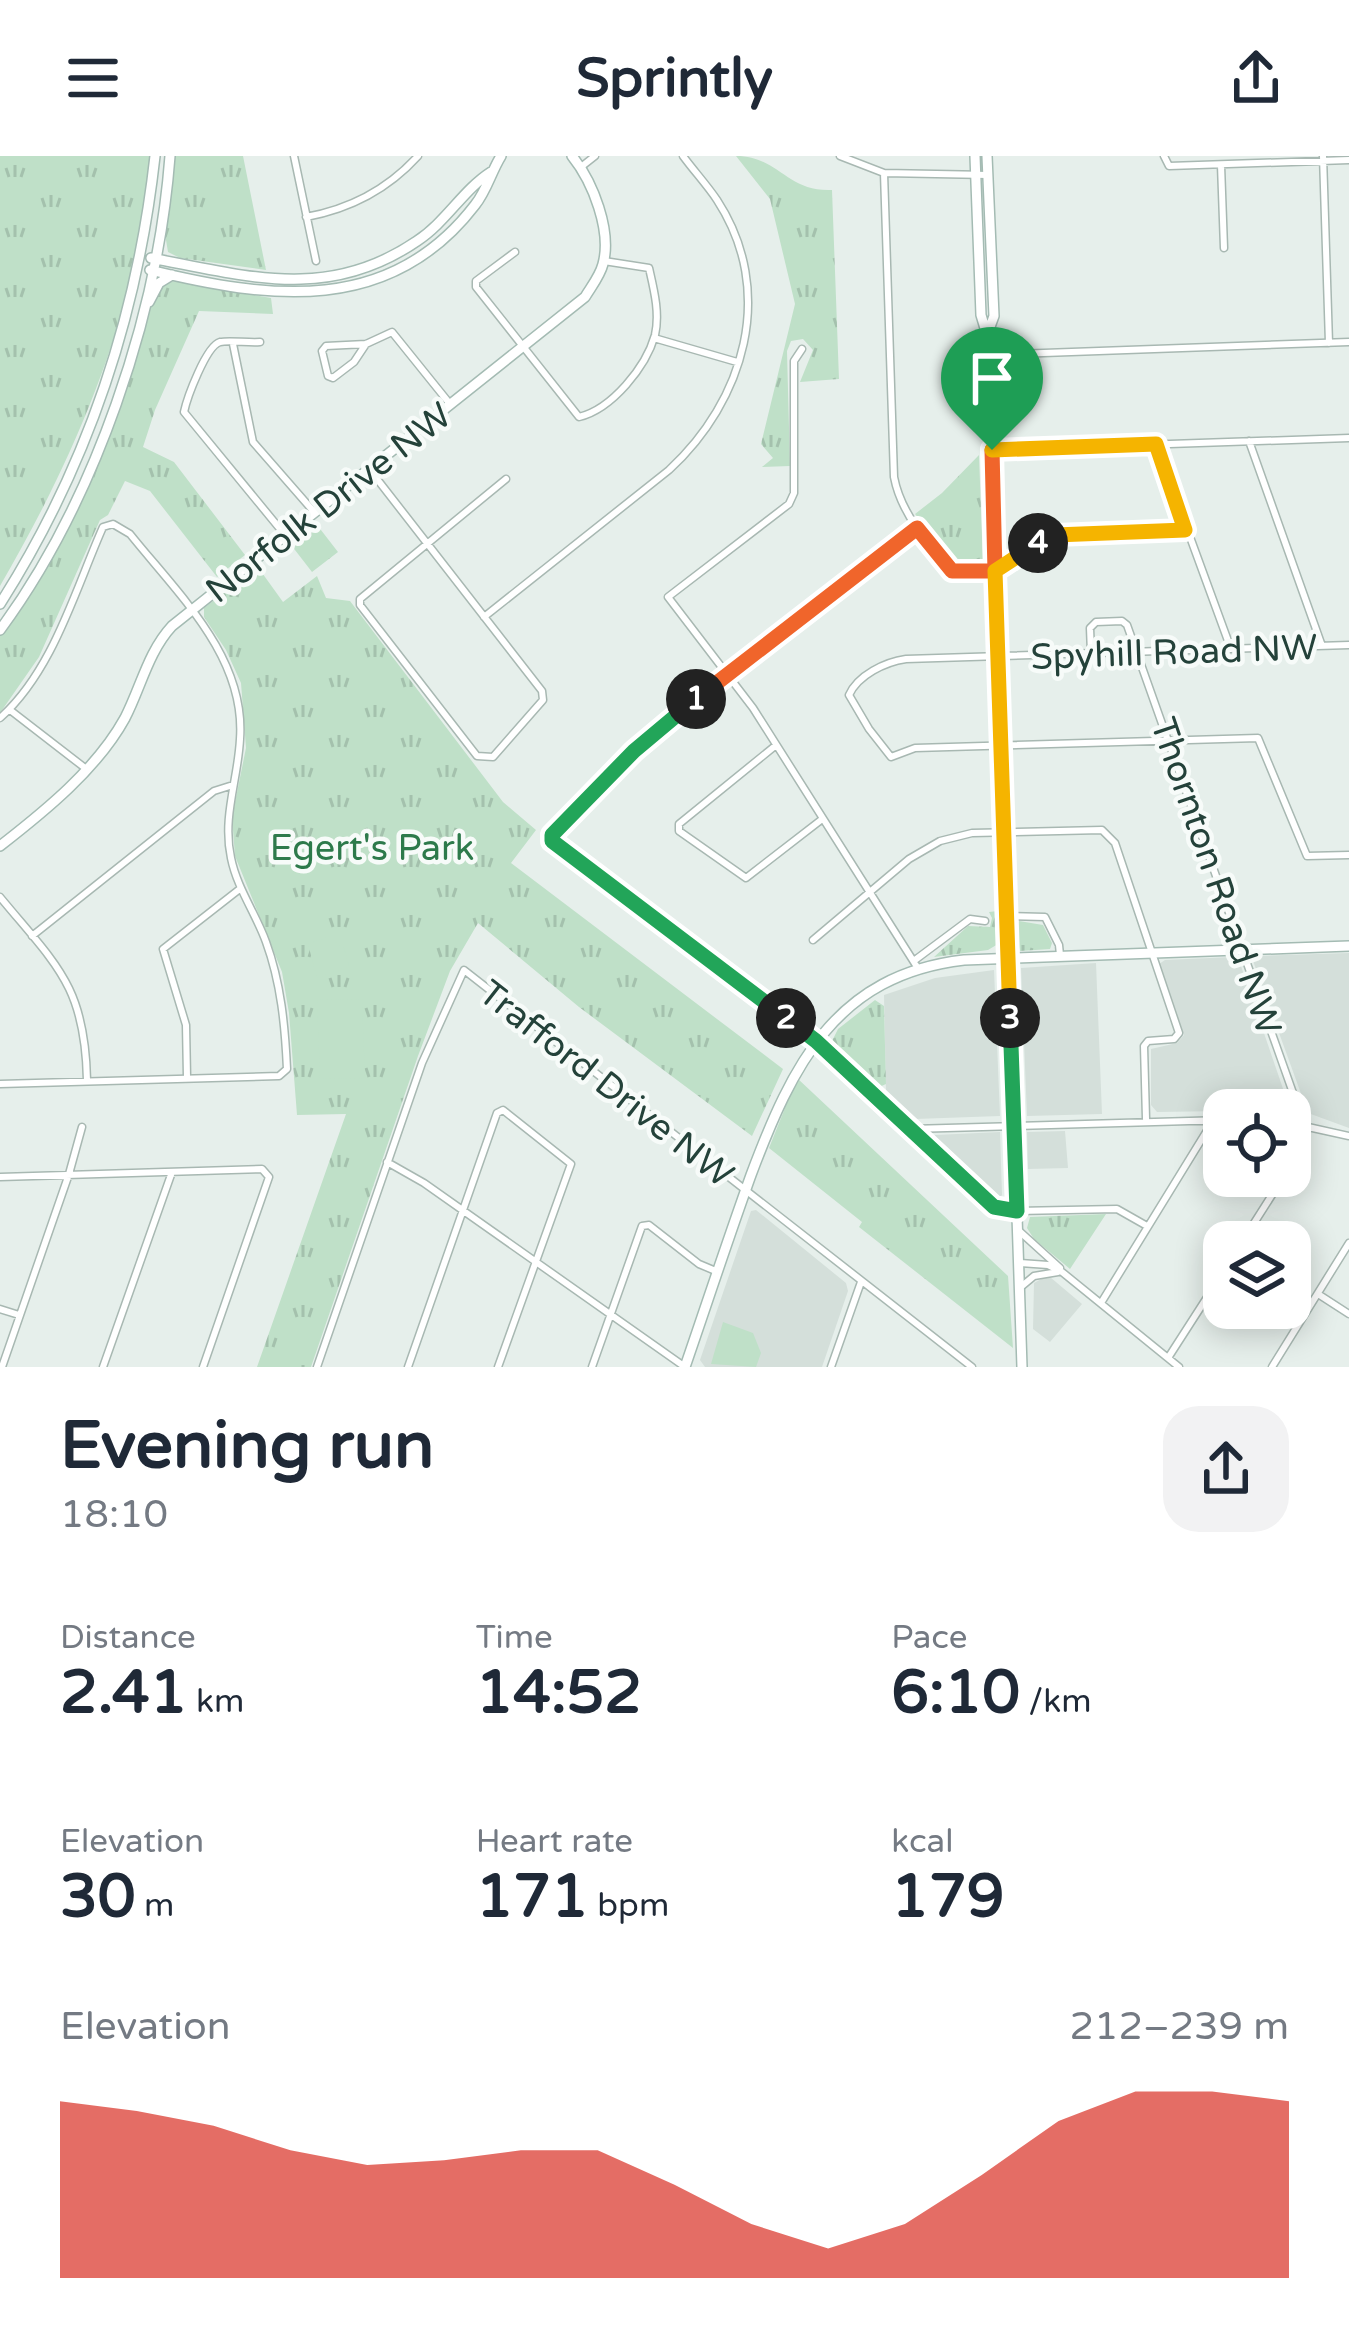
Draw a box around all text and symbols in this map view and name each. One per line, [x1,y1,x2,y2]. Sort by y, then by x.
icon: menu [60,45,126,111]
icon: share [1223,45,1289,111]
text: Sprintly [576,46,773,111]
pin [941,327,1043,450]
icon: arrive [959,345,1025,411]
street label: Norfolk Drive NW [198,394,460,612]
pin: 4 [1008,513,1068,573]
text: 4 [1028,523,1048,562]
street label: Spyhill Road NW [1030,626,1318,679]
pin: 1 [666,669,726,729]
text: 1 [686,679,706,718]
street label: Thornton Road NW [1141,712,1290,1041]
park label: Egert's Park [270,827,474,870]
street label: Trafford Drive NW [470,972,742,1197]
pin: 2 [756,988,816,1048]
pin: 3 [980,988,1040,1048]
text: 2 [776,998,796,1037]
text: 3 [1000,998,1020,1037]
map controls [1203,1089,1311,1329]
button: locate [1203,1089,1311,1197]
button: layers [1203,1221,1311,1329]
text: Evening run [60,1406,434,1486]
button: share [1163,1406,1289,1532]
text: 18:10 [60,1491,168,1538]
text: Distance [60,1618,196,1657]
text: Time [476,1618,553,1657]
text: Pace [891,1618,967,1657]
text: 2.41 [60,1657,187,1729]
text: 14:52 [476,1657,642,1729]
text: 6:10 [891,1657,1020,1729]
text: km [187,1682,244,1721]
text: /km [1020,1682,1091,1721]
text: Elevation [60,1822,204,1861]
text: Heart rate [476,1822,633,1861]
text: kcal [891,1822,953,1861]
text: 30 [60,1861,135,1933]
text: 171 [476,1861,589,1933]
text: 179 [891,1861,1004,1933]
text: m [135,1886,174,1925]
text: bpm [589,1886,669,1925]
text: Elevation [60,2003,230,2050]
text: 212–239 m [1069,2003,1289,2050]

